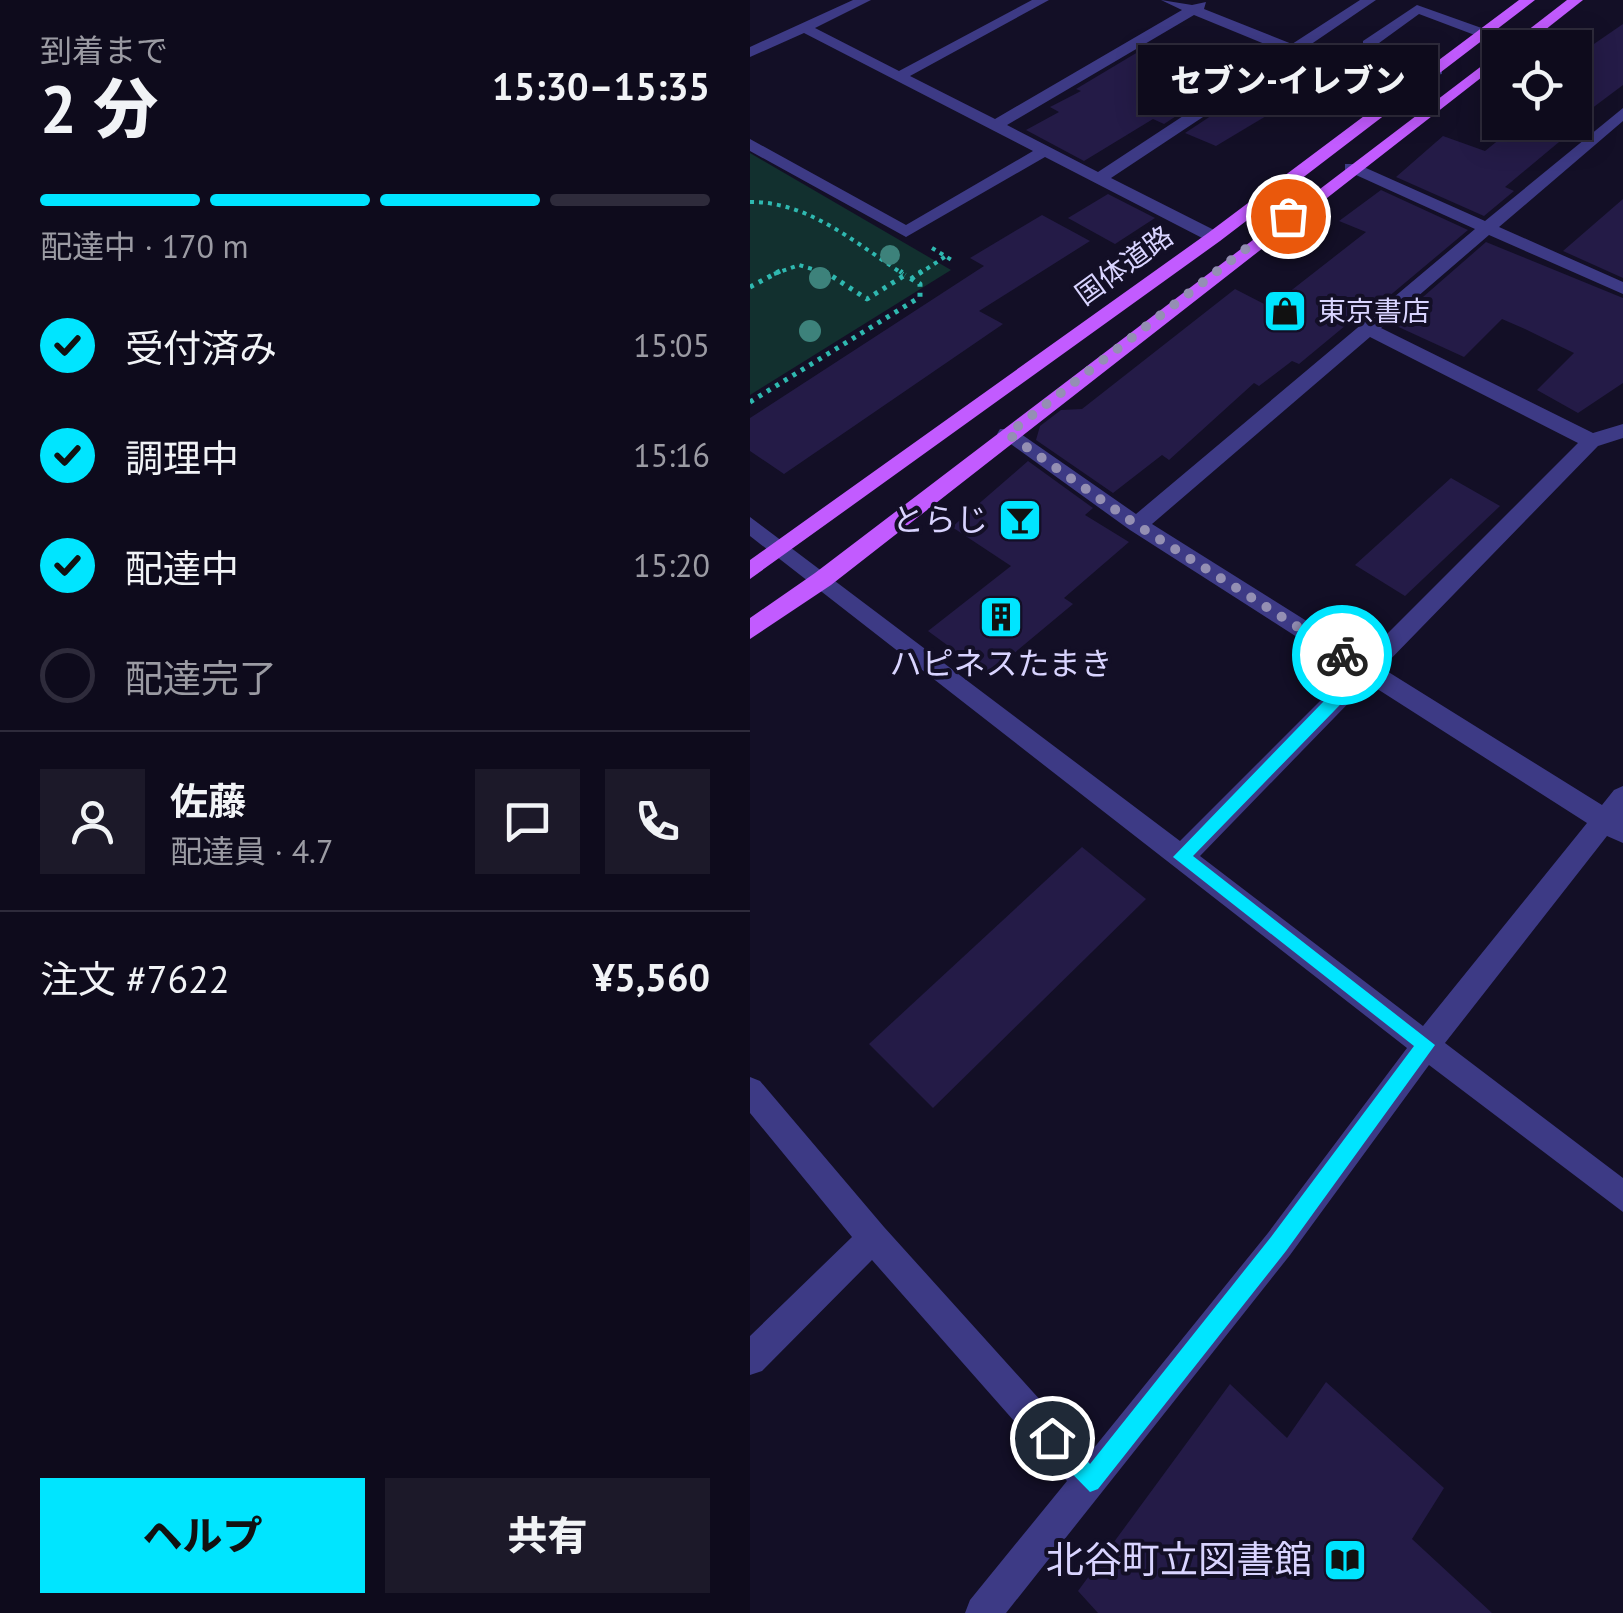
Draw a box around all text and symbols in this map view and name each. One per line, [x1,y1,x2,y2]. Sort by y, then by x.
text: 到着まで [40,29,168,71]
map controls [1482,30,1592,140]
button: locate [1482,30,1592,140]
callout: セブン-イレブン [1138,46,1438,116]
text: セブン-イレブン [1170,59,1406,101]
text: 15:30–15:35 [492,61,710,110]
text: 2 分 [40,66,158,150]
pin [1246,174,1331,259]
icon: bag [1261,189,1316,244]
street label: 国体道路 [1068,217,1180,312]
text: 配達中 · 170 m [40,225,248,267]
shop icon: 東京書店 [1262,288,1308,334]
place label: 東京書店 [1318,292,1430,329]
icon: check [40,318,95,373]
text: 受付済み [125,323,277,372]
text: 15:05 [633,324,710,366]
icon: check [40,428,95,483]
text: 調理中 [125,433,239,482]
text: 15:16 [633,434,710,476]
bar icon: とらじ [997,497,1043,543]
place label: とらじ [892,498,988,540]
icon: check [40,538,95,593]
text: 配達中 [125,543,239,592]
text: 15:20 [633,544,710,586]
building icon: ハピネスたまき [978,594,1024,640]
courier [1292,605,1392,705]
icon: bike [1315,628,1370,683]
place label: ハピネスたまき [889,642,1113,684]
text: 配達完了 [125,653,277,702]
button: person [40,769,145,874]
button: chat [475,769,580,874]
button: phone [605,769,710,874]
text: 佐藤 [170,776,246,825]
text: 配達員 · 4.7 [170,830,333,872]
text: ¥5,560 [593,952,710,1001]
text: 注文 #7622 [40,954,230,1003]
pin [1010,1396,1095,1481]
icon: home [1025,1411,1080,1466]
button: ヘルプ [40,1478,365,1593]
button: 共有 [385,1478,710,1593]
place label: 北谷町立図書館 [1046,1534,1312,1583]
library icon: 北谷町立図書館 [1322,1537,1368,1583]

